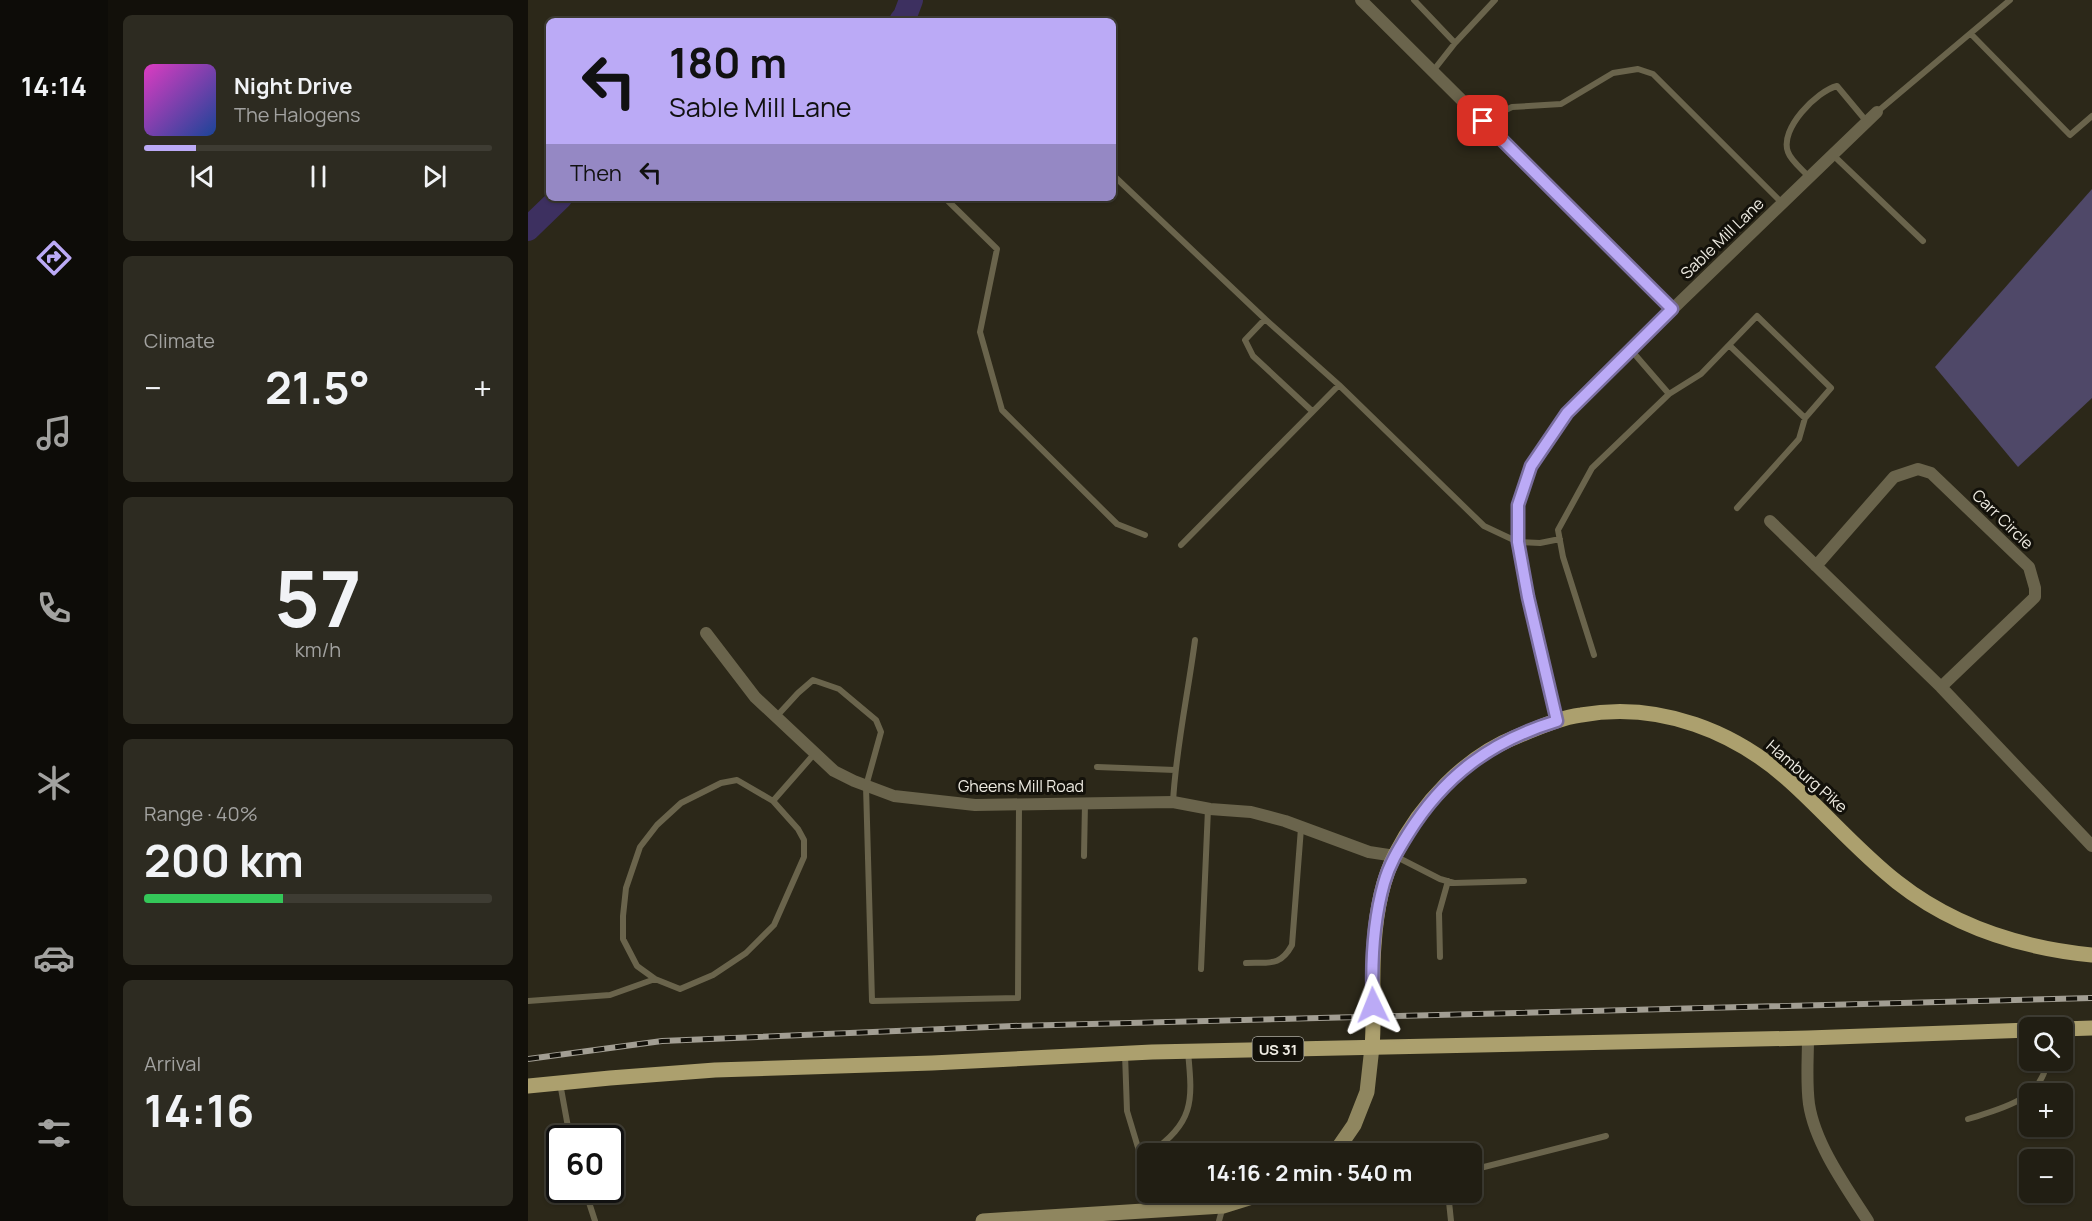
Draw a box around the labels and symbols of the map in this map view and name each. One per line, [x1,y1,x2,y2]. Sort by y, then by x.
pin [1457,95,1508,146]
street label: Sable Mill Lane [1675,192,1769,284]
street label: Carr Circle [1967,484,2039,554]
street label: Hamburg Pike [1762,735,1852,817]
street label: Gheens Mill Road [958,775,1084,797]
position arrow [1341,973,1405,1037]
road number: US 31 [1252,1037,1304,1061]
speed limit sign: 60 [546,1125,624,1203]

